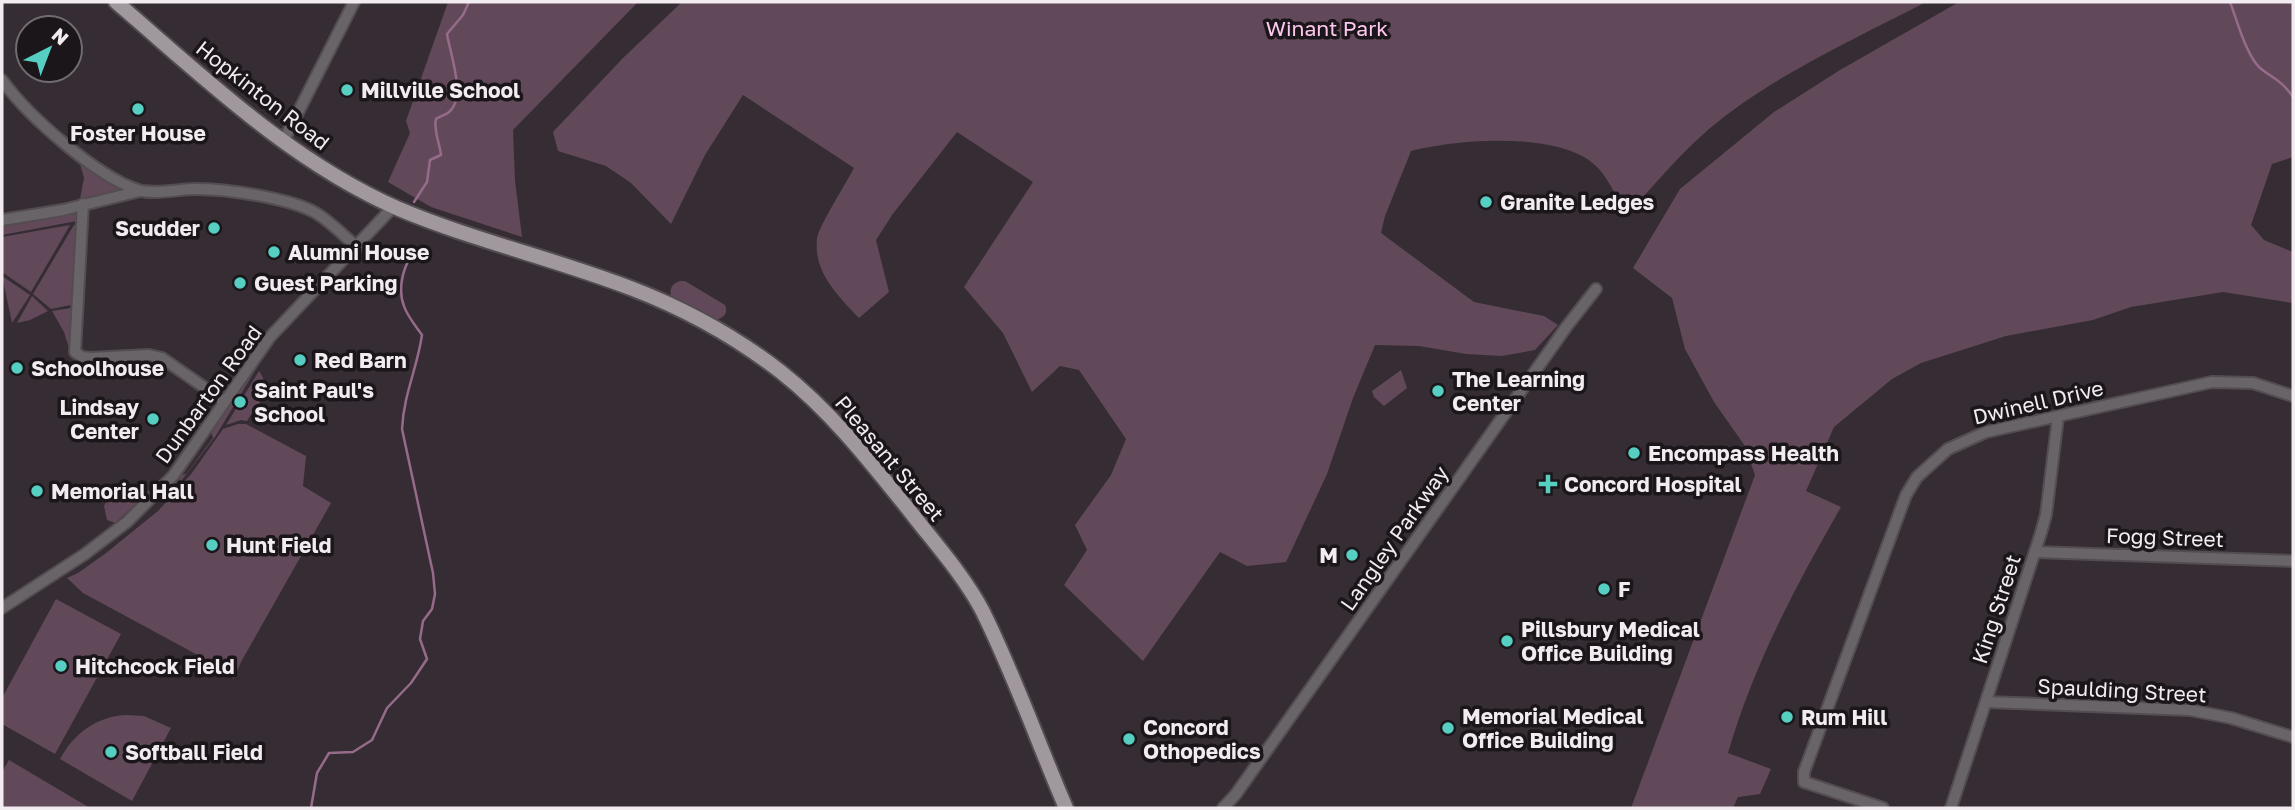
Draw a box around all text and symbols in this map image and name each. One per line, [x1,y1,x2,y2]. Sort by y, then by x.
north arrow [14,14,84,84]
park label: Winant Park [1266,15,1388,41]
text: N [48,23,74,49]
street label: Hopkinton Road [191,35,335,155]
place label: Millville School [361,77,520,103]
marker: Millville School [339,82,355,98]
marker: Foster House [130,101,146,117]
place label: Foster House [70,120,206,146]
place label: Granite Ledges [1500,189,1655,215]
marker: Granite Ledges [1478,194,1494,210]
place label: Scudder [115,215,200,241]
marker: Scudder [206,220,222,236]
place label: Alumni House [288,239,430,265]
marker: Alumni House [266,244,282,260]
place label: Guest Parking [254,270,397,296]
marker: Guest Parking [232,275,248,291]
street label: Dunbarton Road [149,320,267,468]
place label: Red Barn [314,347,407,373]
marker: Red Barn [292,352,308,368]
place label: Schoolhouse [31,355,164,381]
marker: Schoolhouse [9,360,25,376]
place label: The Learning Center [1452,366,1585,416]
street label: Dwinell Drive [1970,374,2106,430]
place label: Saint Paul's School [254,377,374,427]
marker: The Learning Center [1430,383,1446,399]
street label: Pleasant Street [830,390,950,526]
place label: Lindsay Center [59,394,139,444]
marker: Saint Paul's School [232,394,248,410]
marker: Lindsay Center [145,411,161,427]
place label: Encompass Health [1648,440,1839,466]
marker: Encompass Health [1626,445,1642,461]
street label: Langley Parkway [1334,460,1454,615]
place label: Concord Hospital [1564,471,1742,497]
marker: Concord Hospital [1538,474,1558,494]
place label: Memorial Hall [51,478,194,504]
marker: Memorial Hall [29,483,45,499]
street label: Fogg Street [2106,522,2224,552]
place label: Hunt Field [226,532,331,558]
marker: Hunt Field [204,537,220,553]
place label: M [1319,542,1338,568]
marker: M [1344,547,1360,563]
street label: King Street [1966,551,2026,667]
place label: F [1618,576,1631,602]
marker: F [1596,581,1612,597]
place label: Pillsbury Medical Office Building [1521,616,1700,666]
marker: Pillsbury Medical Office Building [1499,633,1515,649]
place label: Hitchcock Field [75,653,235,679]
marker: Hitchcock Field [53,658,69,674]
street label: Spaulding Street [2037,673,2207,707]
place label: Memorial Medical Office Building [1462,703,1644,753]
place label: Rum Hill [1801,704,1887,730]
marker: Rum Hill [1779,709,1795,725]
place label: Concord Othopedics [1143,714,1261,764]
marker: Memorial Medical Office Building [1440,720,1456,736]
marker: Concord Othopedics [1121,731,1137,747]
place label: Softball Field [125,739,263,765]
marker: Softball Field [103,744,119,760]

